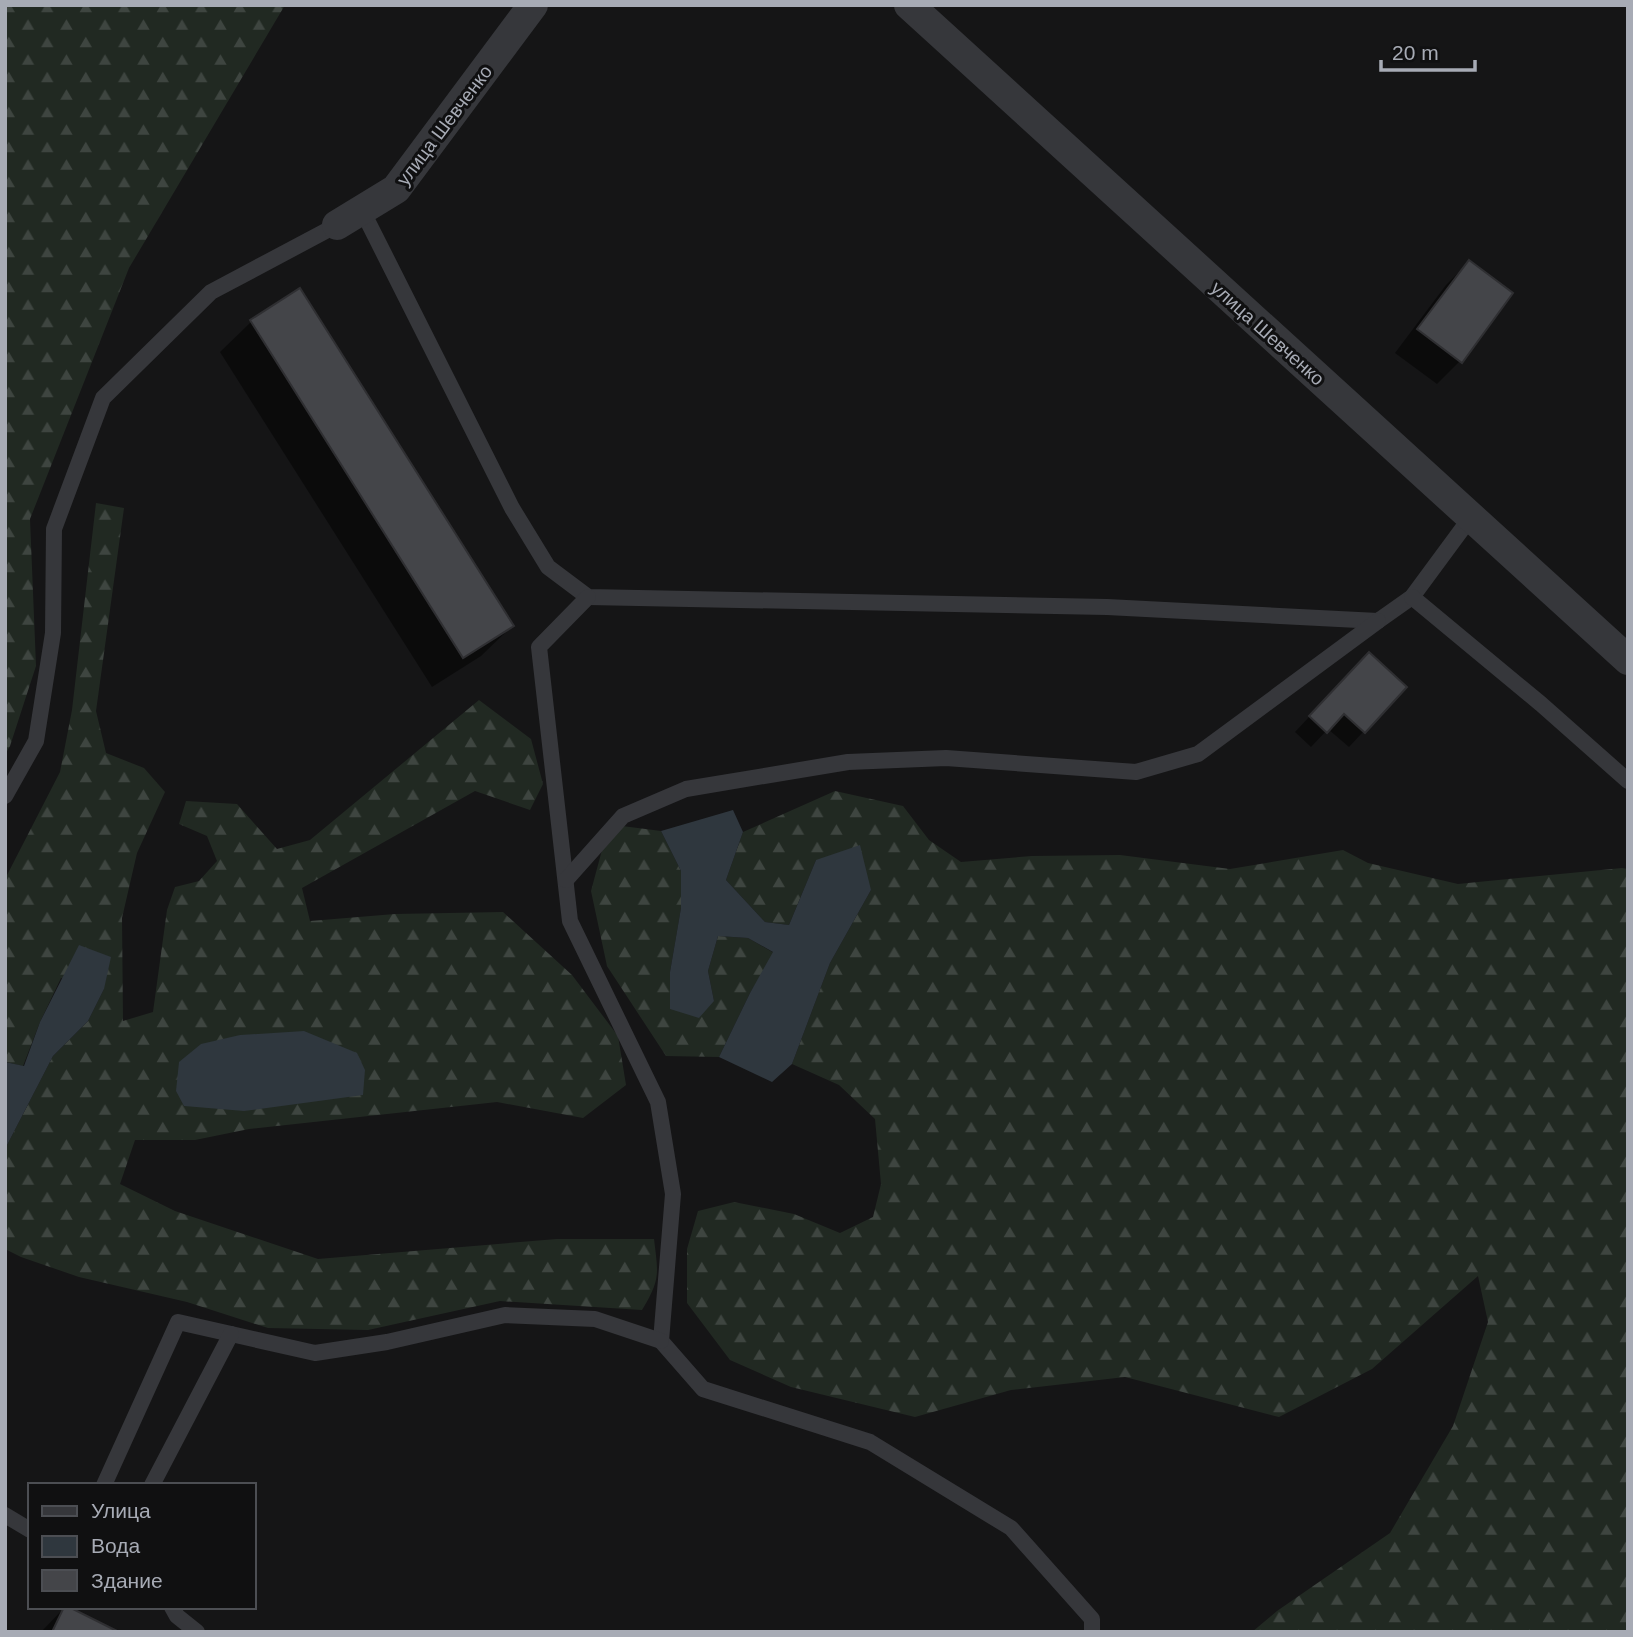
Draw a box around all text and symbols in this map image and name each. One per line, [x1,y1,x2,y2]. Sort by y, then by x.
scale bar [1381,28,1476,72]
text: 20 m [1392,41,1439,64]
street label: улица Шевченко [392,61,496,189]
street label: улица Шевченко [1207,277,1328,390]
legend [28,1483,256,1609]
text: Улица [91,1499,151,1522]
text: Вода [91,1534,140,1557]
text: Здание [91,1569,163,1592]

